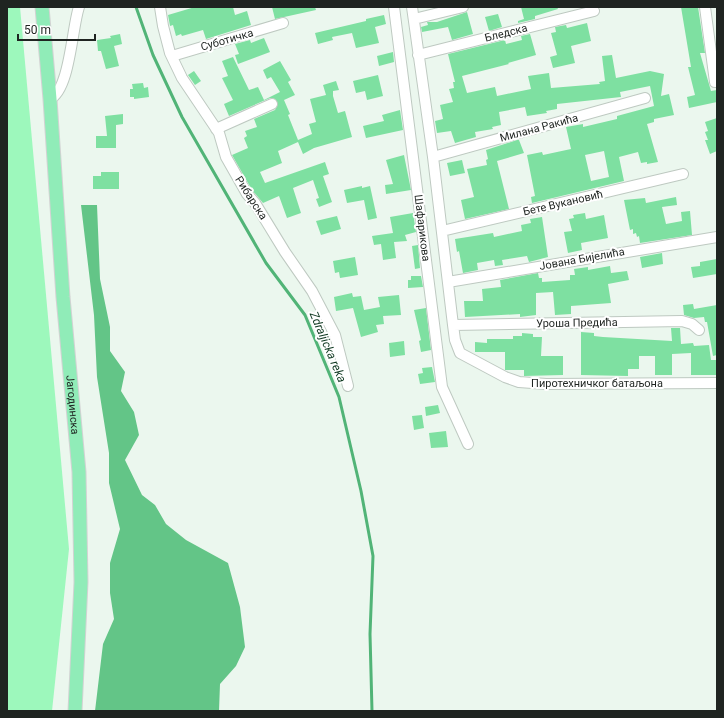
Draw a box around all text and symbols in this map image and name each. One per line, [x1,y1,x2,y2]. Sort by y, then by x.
scale bar [18,16,95,42]
street label: Бледска [483,21,529,45]
text: 50 m [24,23,51,37]
street label: Суботичка [199,26,255,54]
street label: Милана Ракића [498,111,580,145]
street label: Рибарска [232,174,270,222]
street label: Бете Вукановић [522,187,604,219]
street label: Шафарикова [411,194,433,262]
street label: Јована Бијелића [538,245,626,273]
water label: Zdraljicka reka [306,309,349,384]
street label: Уроша Предића [536,316,618,330]
street label: Јагодинска [64,375,82,435]
street label: Пиротехничког батаљона [531,377,663,390]

